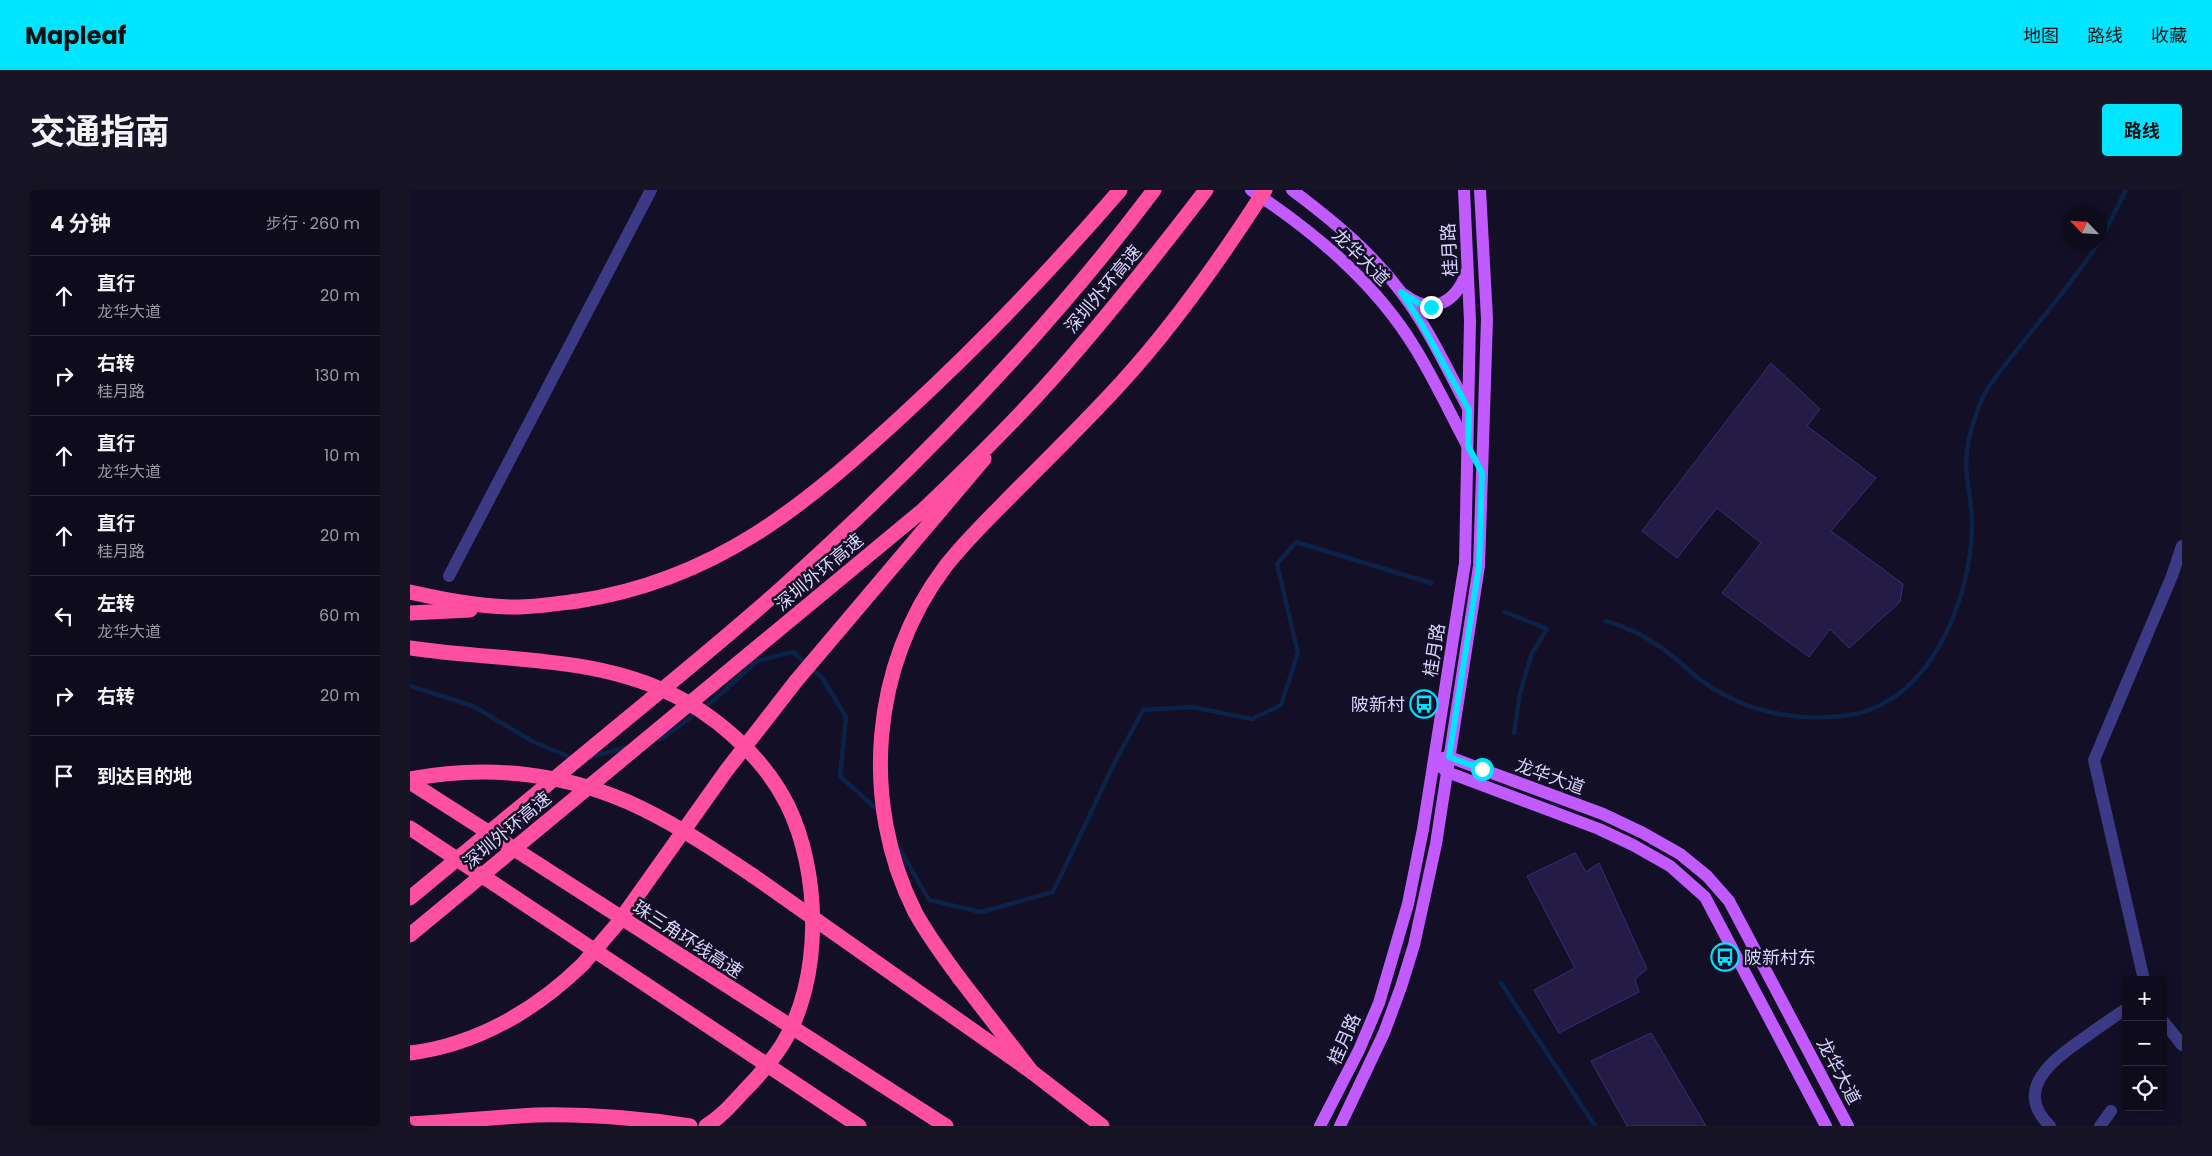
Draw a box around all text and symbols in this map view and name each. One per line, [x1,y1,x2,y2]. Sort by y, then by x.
text: Mapleaf [25,19,126,52]
text: 地图 [2023,23,2059,48]
text: 路线 [2087,23,2123,48]
text: 收藏 [2151,23,2187,48]
button: 路线 [2102,104,2182,156]
text: 交通指南 [30,107,170,156]
north arrow [2062,205,2107,250]
text: 4 分钟 [50,209,111,238]
text: 步行 · 260 m [266,212,360,235]
street label: 桂月路 [1435,222,1463,278]
street label: 龙华大道 [1327,223,1395,291]
street label: 深圳外环高速 [1059,240,1147,338]
text: 直行 [97,270,135,297]
icon: ahead [50,282,78,310]
text: 20 m [320,284,360,307]
route end [1420,296,1443,319]
text: 龙华大道 [97,300,161,323]
text: 右转 [97,350,135,377]
icon: right [50,362,78,390]
text: 130 m [315,364,360,387]
text: 桂月路 [97,380,145,403]
text: 直行 [97,430,135,457]
icon: ahead [50,442,78,470]
text: 10 m [324,444,360,467]
text: 龙华大道 [97,460,161,483]
text: 直行 [97,510,135,537]
icon: ahead [50,522,78,550]
text: 20 m [320,524,360,547]
street label: 深圳外环高速 [770,528,868,616]
text: 桂月路 [97,540,145,563]
text: 左转 [97,590,135,617]
icon: left [50,602,78,630]
text: 60 m [319,604,360,627]
text: 龙华大道 [97,620,161,643]
street label: 桂月路 [1417,621,1451,679]
icon: right [50,682,78,710]
text: 右转 [97,683,135,710]
text: 20 m [320,684,360,707]
bus stop icon: 陂新村 [1409,689,1439,719]
place label: 陂新村 [1351,692,1405,717]
street label: 龙华大道 [1512,752,1588,800]
route start [1471,758,1494,781]
icon: arrive [50,762,78,790]
text: 到达目的地 [97,763,192,790]
street label: 深圳外环高速 [458,786,556,874]
street label: 珠三角环线高速 [628,894,748,984]
bus stop icon: 陂新村东 [1710,942,1740,972]
place label: 陂新村东 [1744,945,1816,970]
map controls [2122,976,2167,1111]
button: + [2122,976,2167,1021]
street label: 桂月路 [1322,1009,1366,1069]
button: − [2122,1021,2167,1066]
street label: 龙华大道 [1811,1033,1867,1109]
button: locate [2122,1066,2167,1111]

